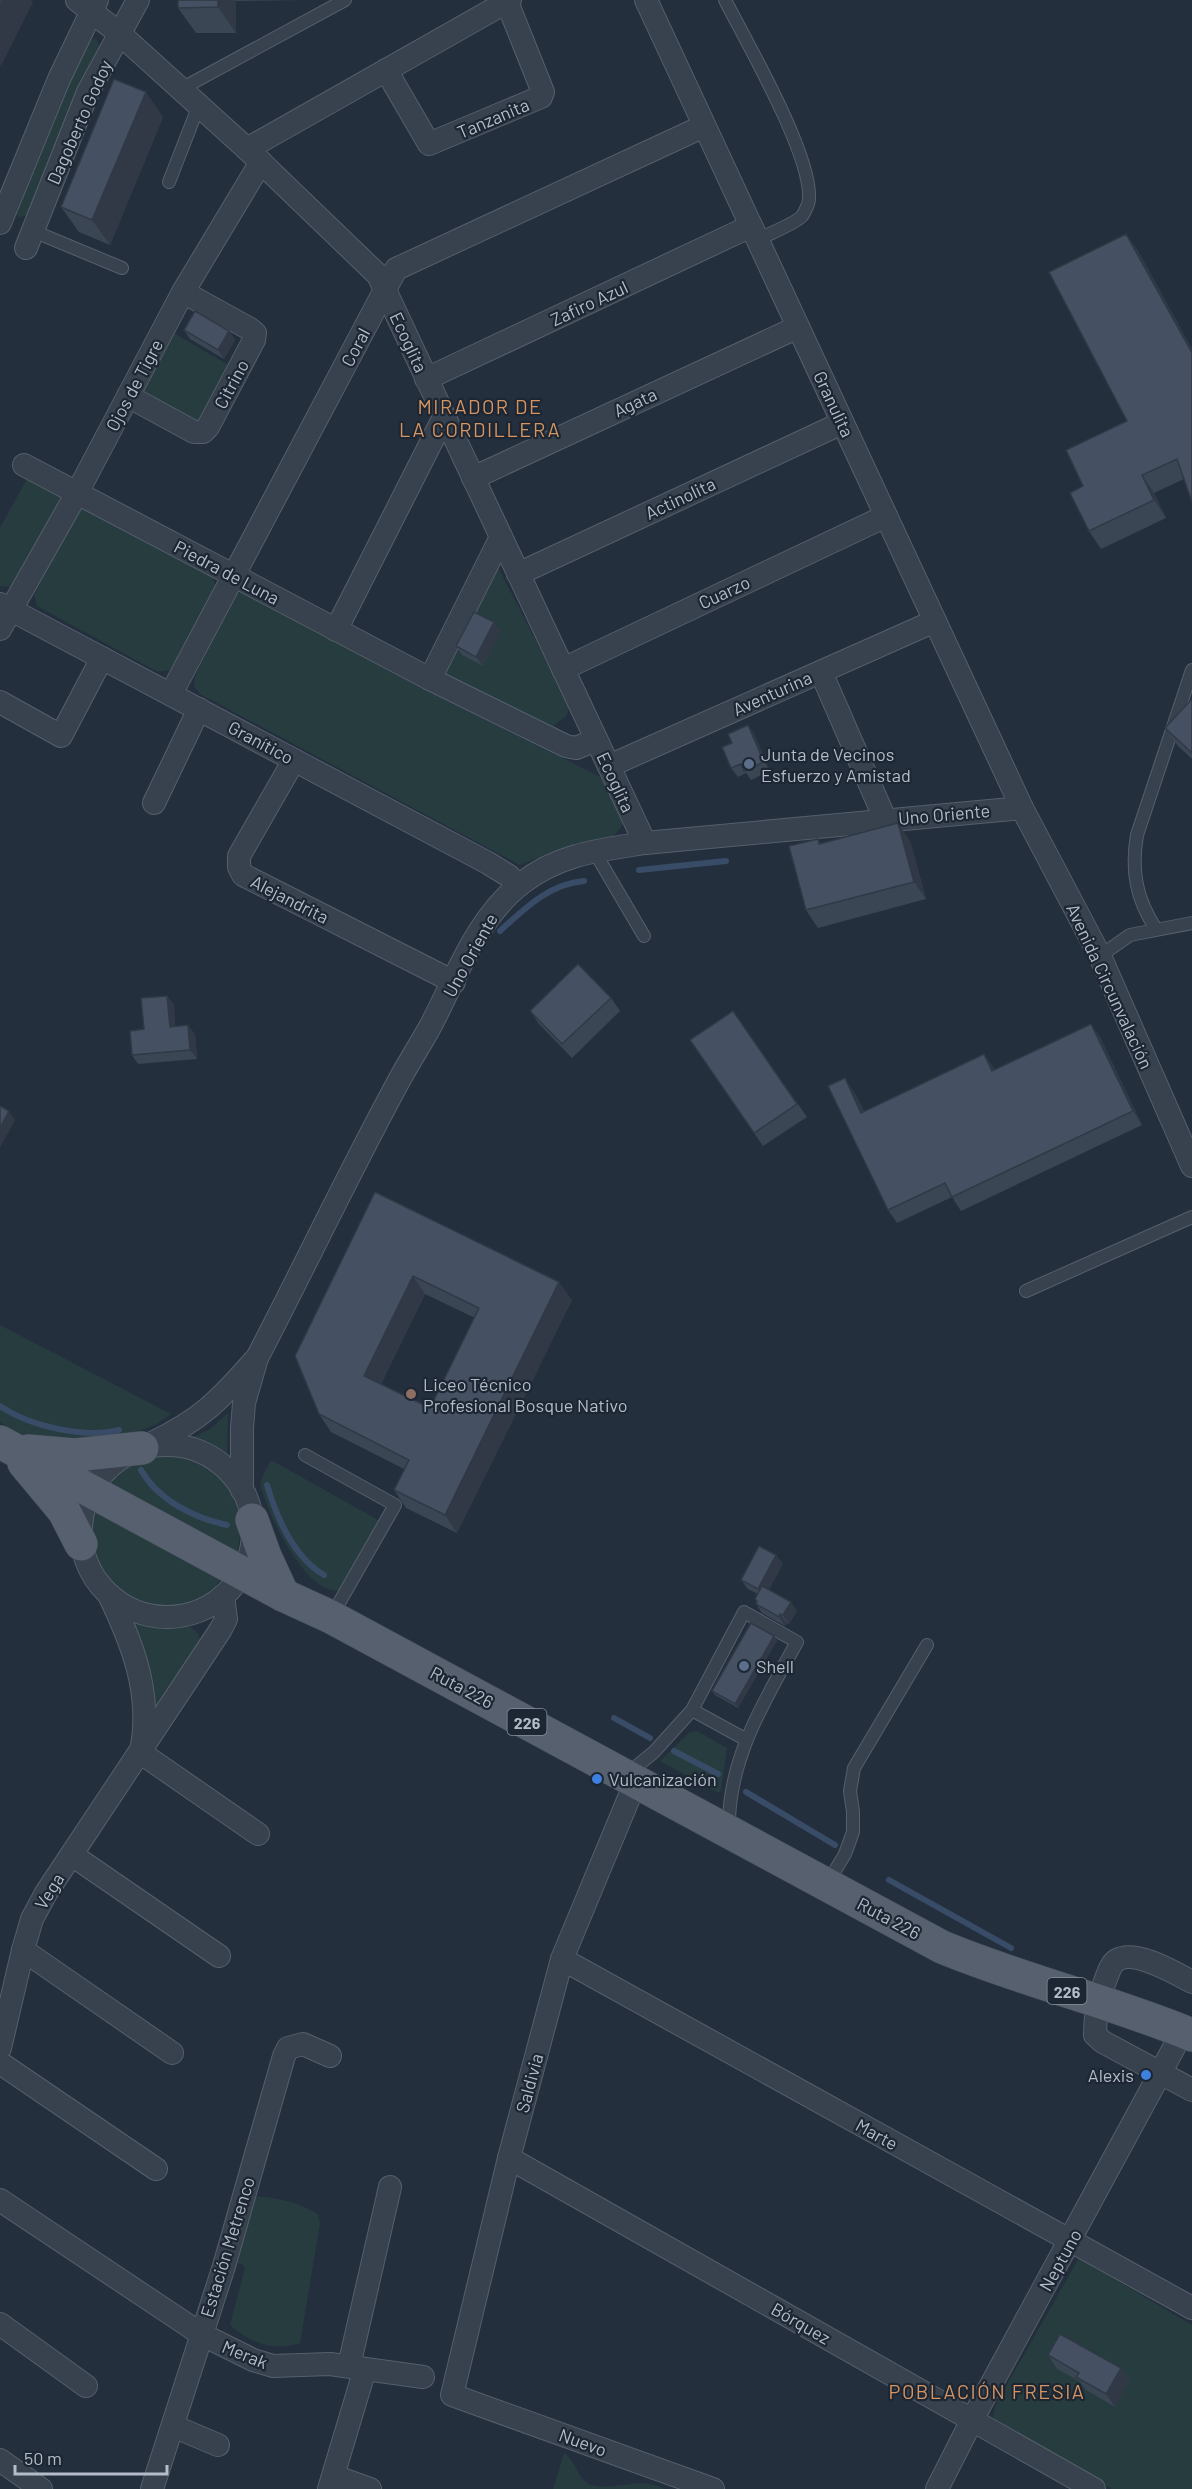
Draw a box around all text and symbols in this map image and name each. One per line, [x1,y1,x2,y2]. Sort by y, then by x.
street label: Dagoberto Godoy [42,56,116,188]
street label: Tanzanita [454,93,532,143]
street label: Zafiro Azul [547,276,631,330]
street label: Ecoglita [385,308,433,376]
street label: Coral [336,324,374,370]
street label: Ojos de Tigre [101,335,167,435]
street label: Citrino [209,356,253,412]
street label: Granulita [809,367,859,441]
street label: Agata [610,383,660,421]
district label: MIRADOR DE LA CORDILLERA [399,394,561,441]
street label: Actinolita [641,472,719,524]
street label: Piedra de Luna [171,535,283,609]
street label: Cuarzo [695,571,753,613]
street label: Aventurina [729,666,815,720]
street label: Granítico [225,716,297,768]
place label: Junta de Vecinos Esfuerzo y Amistad [761,743,911,786]
street label: Ecoglita [592,748,640,816]
marker: Junta de Vecinos Esfuerzo y Amistad [742,757,756,771]
street label: Uno Oriente [897,799,991,829]
street label: Alejandrita [247,870,333,928]
street label: Avenida Circunvalación [1062,900,1158,1072]
street label: Uno Oriente [438,909,502,1001]
place label: Liceo Técnico Profesional Bosque Nativo [423,1373,628,1416]
marker: Liceo Técnico Profesional Bosque Nativo [404,1387,418,1401]
place label: Shell [756,1655,794,1677]
marker: Shell [737,1659,751,1673]
street label: Ruta 226 [427,1661,497,1713]
road number: 226 [508,1709,546,1735]
place label: Vulcanización [609,1768,717,1790]
marker: Vulcanización [590,1772,604,1786]
street label: Vega [30,1869,68,1913]
street label: Ruta 226 [854,1892,924,1944]
road number: 226 [1048,1978,1086,2004]
street label: Saldivia [511,2051,547,2115]
place label: Alexis [1088,2064,1134,2086]
marker: Alexis [1139,2068,1153,2082]
street label: Marte [852,2114,902,2154]
street label: Estación Metrenco [195,2174,259,2320]
street label: Neptuno [1034,2225,1086,2295]
street label: Bórquez [768,2297,834,2349]
street label: Merak [219,2335,271,2373]
district label: POBLACIÓN FRESIA [889,2379,1085,2403]
street label: Nuevo [556,2423,610,2461]
scale bar [15,2438,166,2476]
text: 50 m [24,2447,62,2469]

